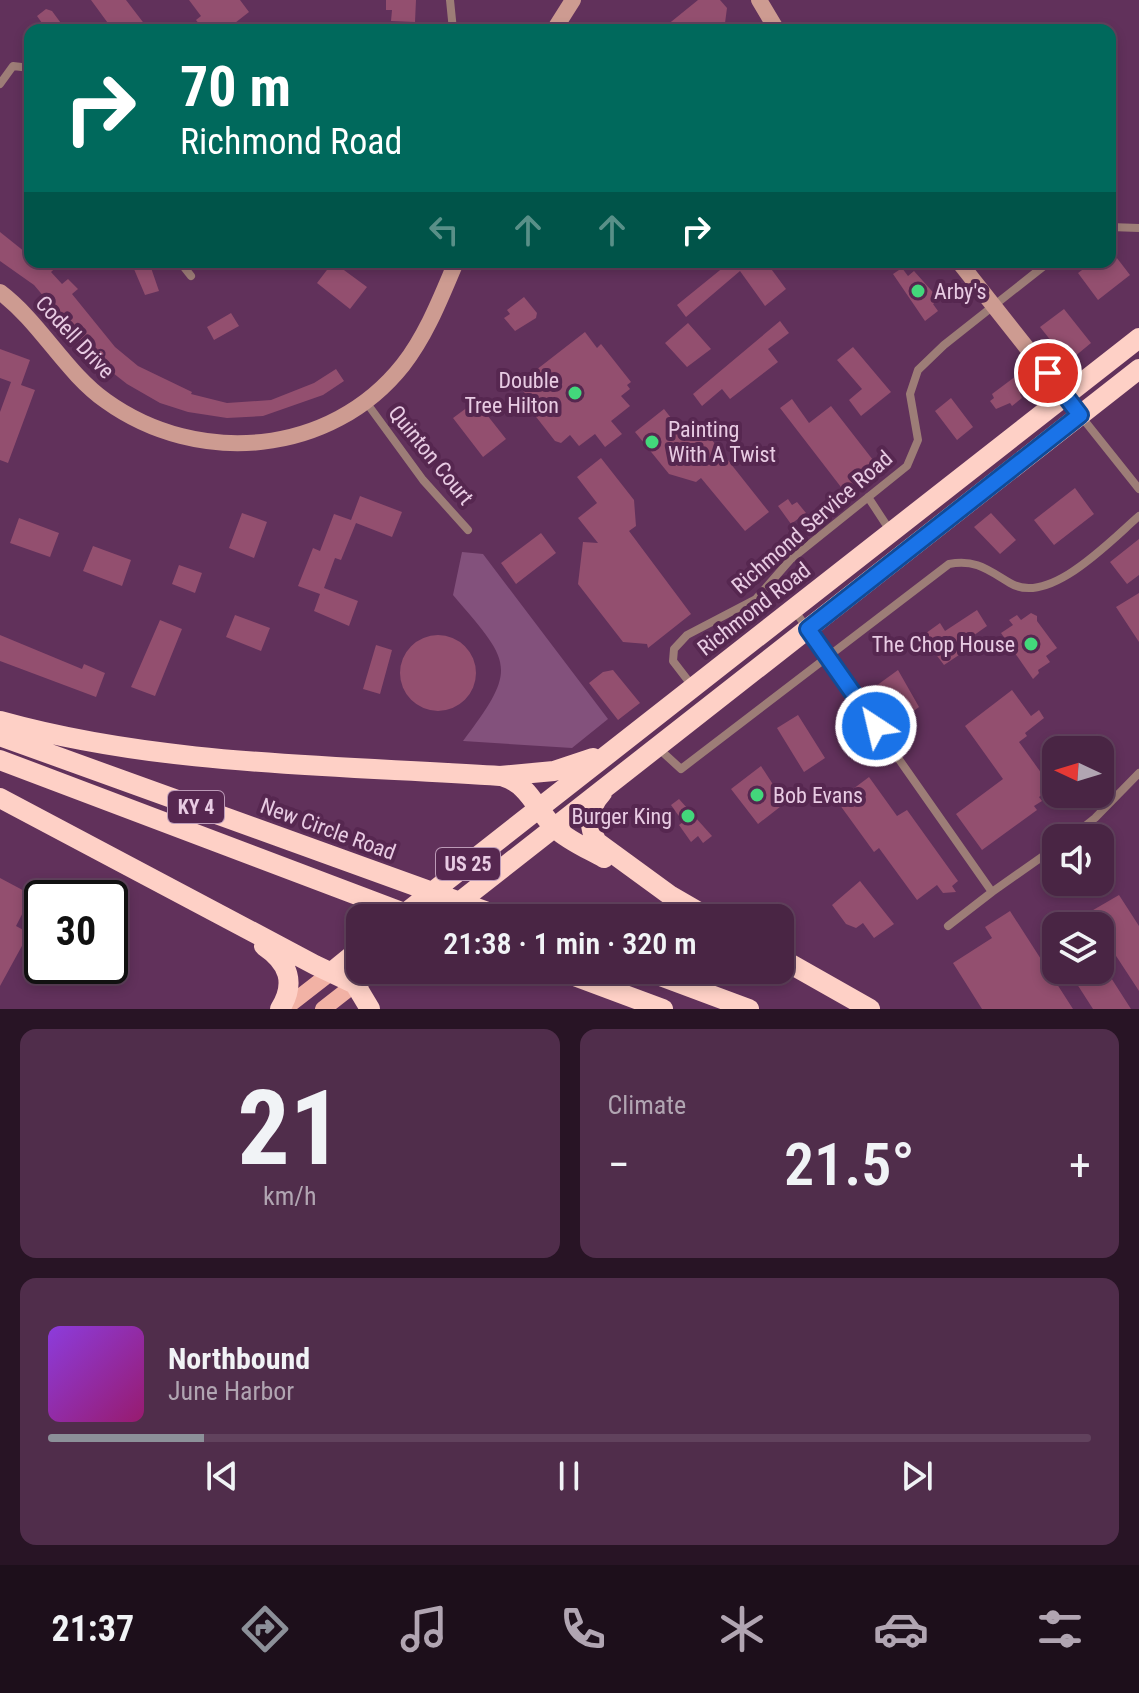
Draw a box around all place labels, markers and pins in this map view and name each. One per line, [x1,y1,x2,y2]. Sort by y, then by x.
place label: Arby's [934,279,986,304]
marker: Arby's [909,282,927,300]
pin [1014,339,1082,407]
place label: Double Tree Hilton [464,368,559,418]
marker: Double Tree Hilton [566,384,584,402]
place label: Painting With A Twist [668,417,776,467]
marker: Painting With A Twist [643,433,661,451]
place label: The Chop House [872,632,1015,657]
marker: The Chop House [1022,635,1040,653]
place label: Bob Evans [773,783,863,808]
marker: Bob Evans [748,786,766,804]
place label: Burger King [571,804,672,829]
marker: Burger King [679,807,697,825]

